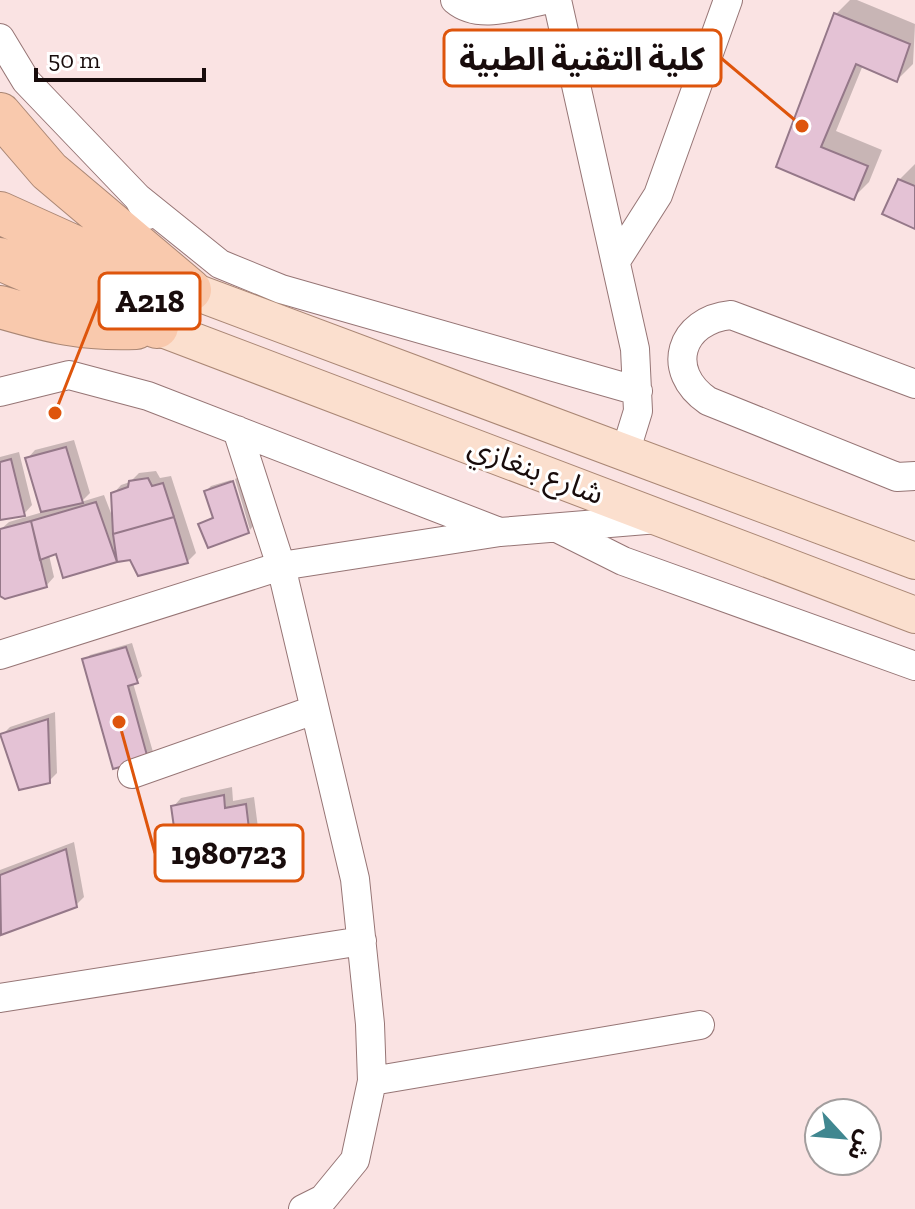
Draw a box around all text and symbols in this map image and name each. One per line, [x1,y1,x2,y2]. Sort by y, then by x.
callout: كلية التقنية الطبية [444,30,721,86]
scale bar [36,32,204,82]
text: كلية التقنية الطبية [459,40,705,78]
text: 50 m [48,45,101,74]
callout: A218 [99,273,200,329]
text: A218 [115,282,185,320]
street label: شارع بنغازي [462,428,609,517]
callout: 1980723 [155,825,303,881]
text: 1980723 [171,834,287,872]
north arrow [803,1097,883,1177]
text: ش [842,1126,879,1165]

